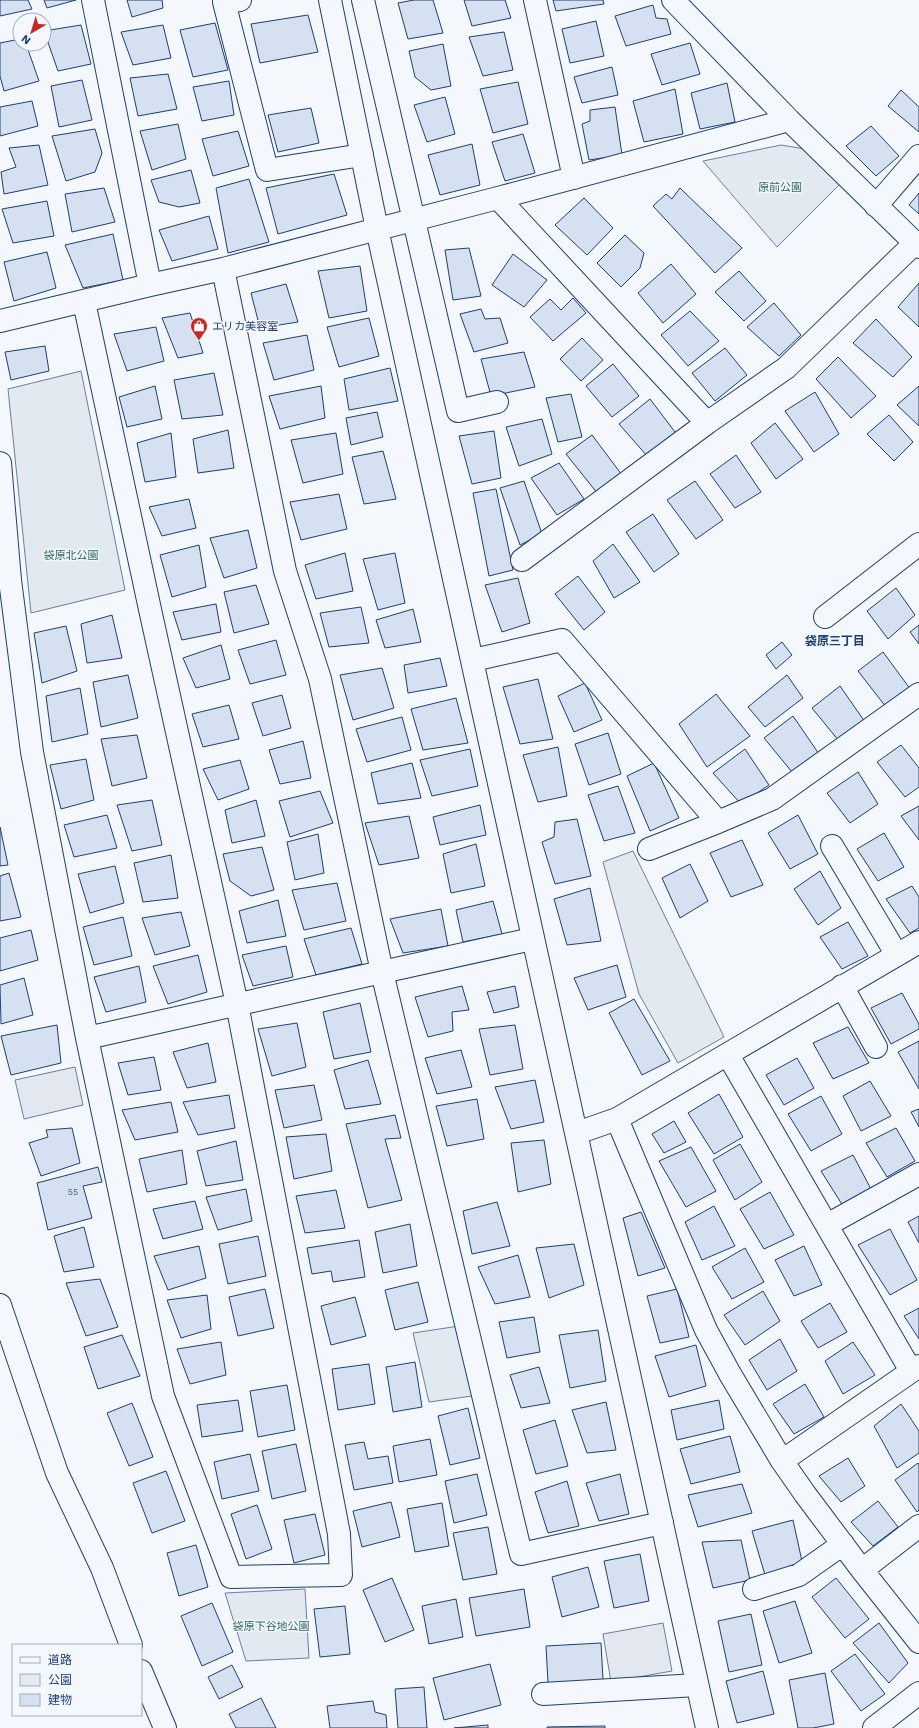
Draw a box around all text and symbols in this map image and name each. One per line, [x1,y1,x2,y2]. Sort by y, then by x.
north arrow [12,12,52,52]
text: N [19,32,33,47]
park label: 原前公園 [758,181,802,194]
shop icon: エリカ美容室 [189,316,209,341]
place label: エリカ美容室 [212,320,278,333]
park label: 袋原北公園 [44,549,99,562]
district label: 袋原三丁目 [804,634,865,648]
house number: 55 [68,1187,78,1197]
park label: 袋原下谷地公園 [233,1620,310,1633]
legend [12,1644,142,1716]
text: 道路 [48,1653,72,1667]
text: 公園 [48,1673,72,1687]
text: 建物 [48,1693,72,1707]

